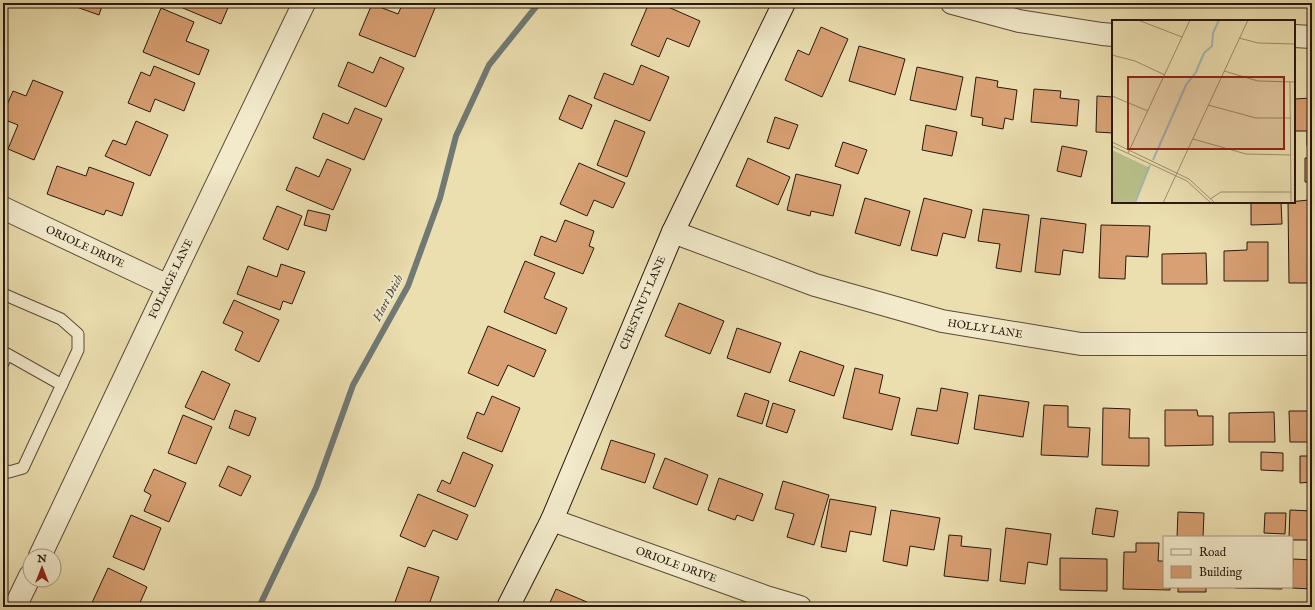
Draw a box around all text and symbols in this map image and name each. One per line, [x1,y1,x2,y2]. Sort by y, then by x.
inset map [1112,20,1295,203]
street label: ORIOLE DRIVE [43,223,127,272]
street label: FOLIAGE LANE [146,237,197,321]
street label: CHESTNUT LANE [617,254,669,352]
water label: Hart Dtich [369,272,406,325]
street label: HOLLY LANE [946,316,1024,342]
legend [1163,536,1293,588]
street label: ORIOLE DRIVE [634,544,719,586]
text: Road [1199,545,1227,560]
north arrow [22,548,62,588]
text: N [36,552,47,566]
text: Building [1199,565,1243,580]

